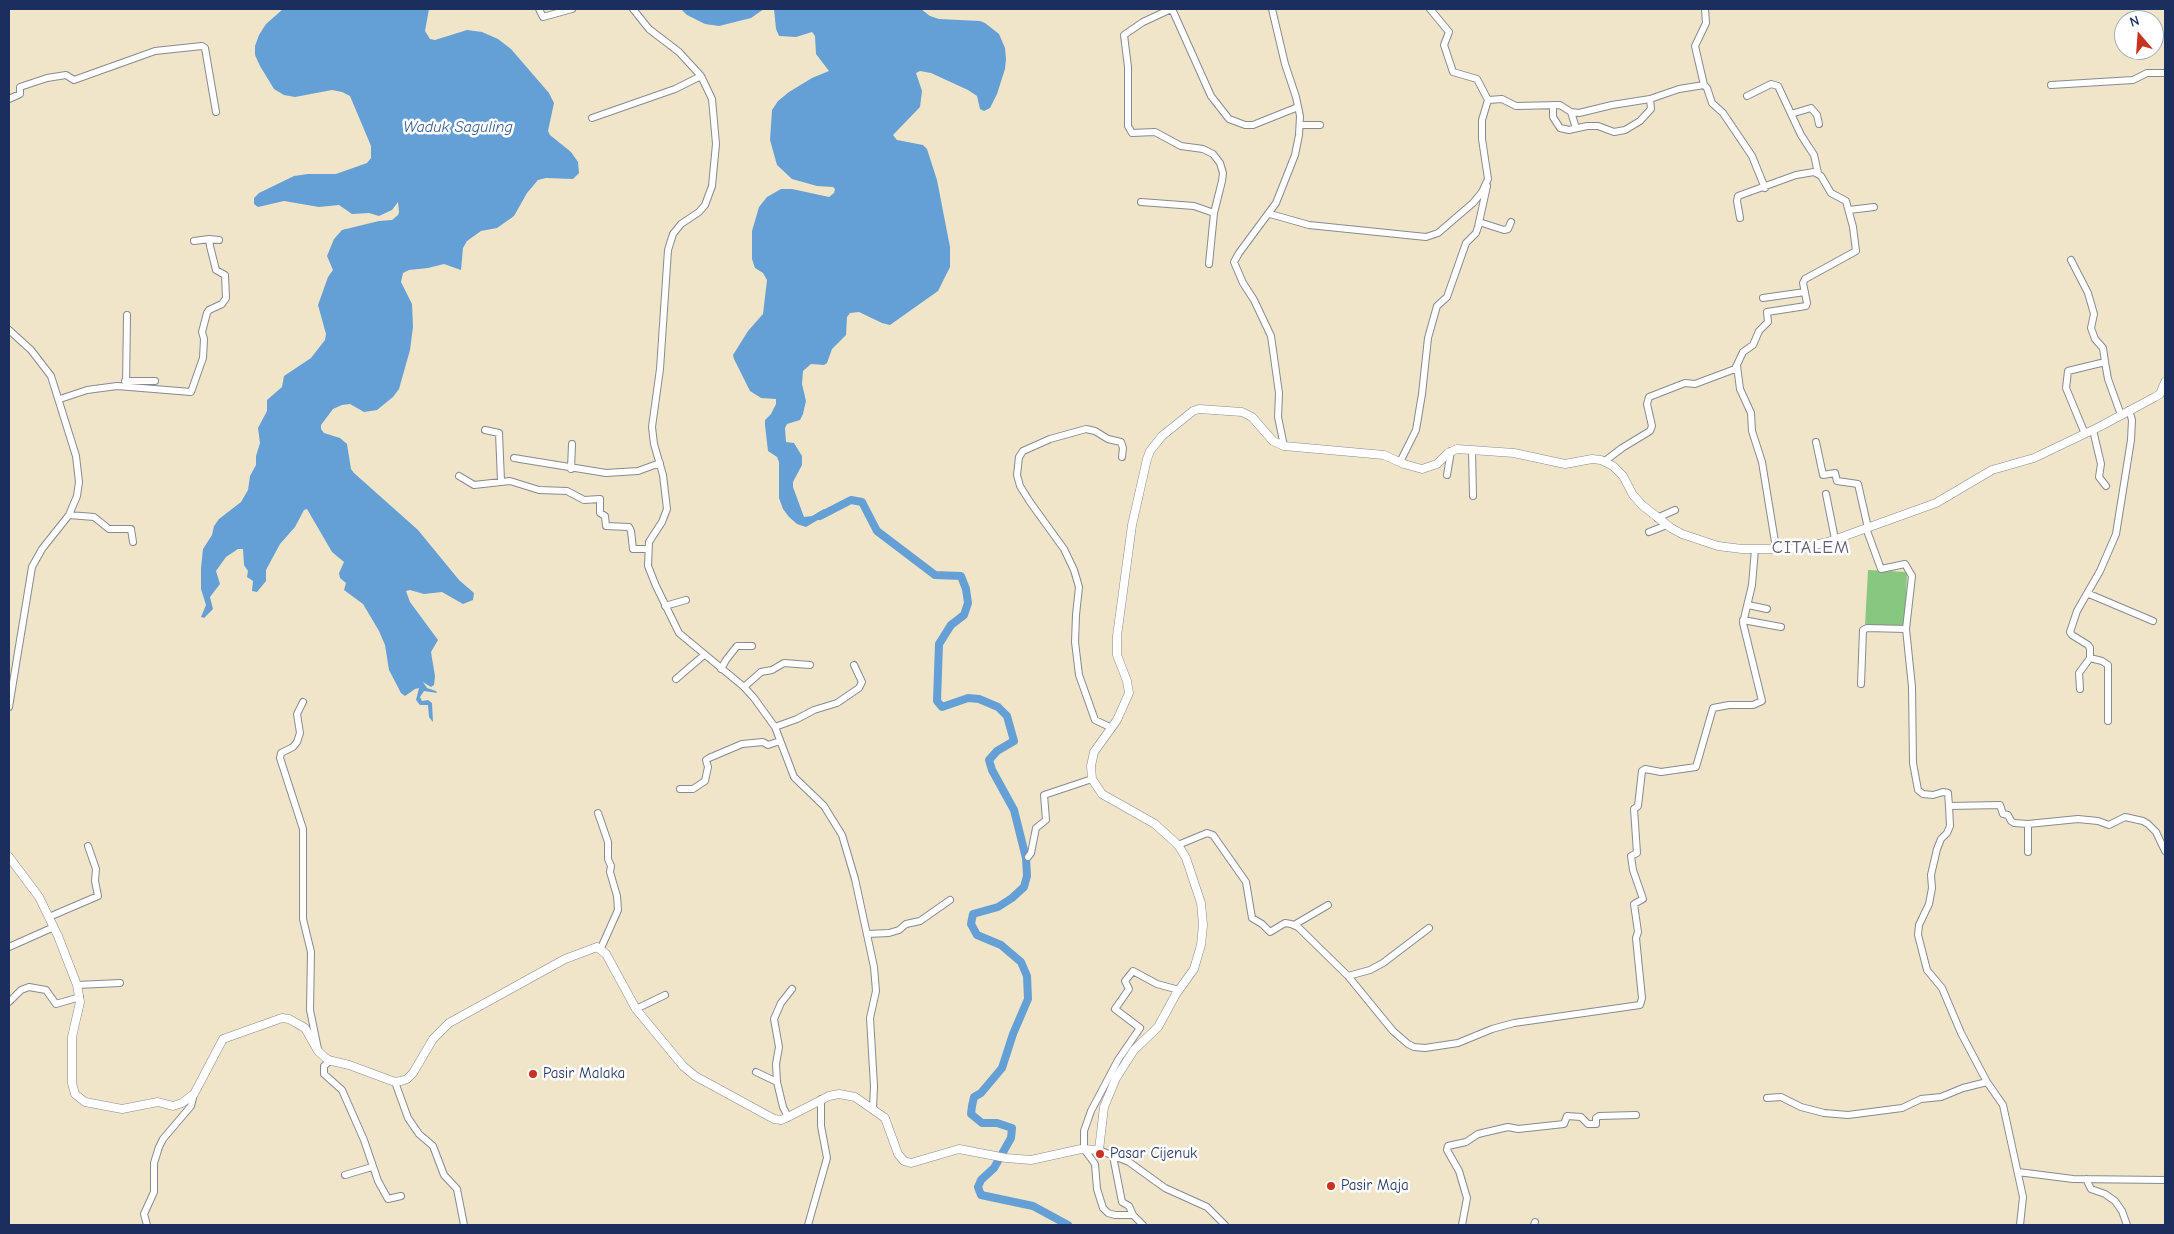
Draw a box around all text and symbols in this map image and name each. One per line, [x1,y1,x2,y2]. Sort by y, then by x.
north arrow [2114,10,2164,60]
text: N [2128,12,2141,31]
water label: Waduk Saguling [403,117,513,137]
district label: CITALEM [1771,537,1851,559]
place label: Pasir Malaka [543,1065,625,1083]
marker: Pasir Malaka [527,1068,539,1080]
place label: Pasar Cijenuk [1110,1145,1197,1163]
marker: Pasar Cijenuk [1094,1148,1106,1160]
place label: Pasir Maja [1341,1177,1409,1195]
marker: Pasir Maja [1325,1180,1337,1192]

